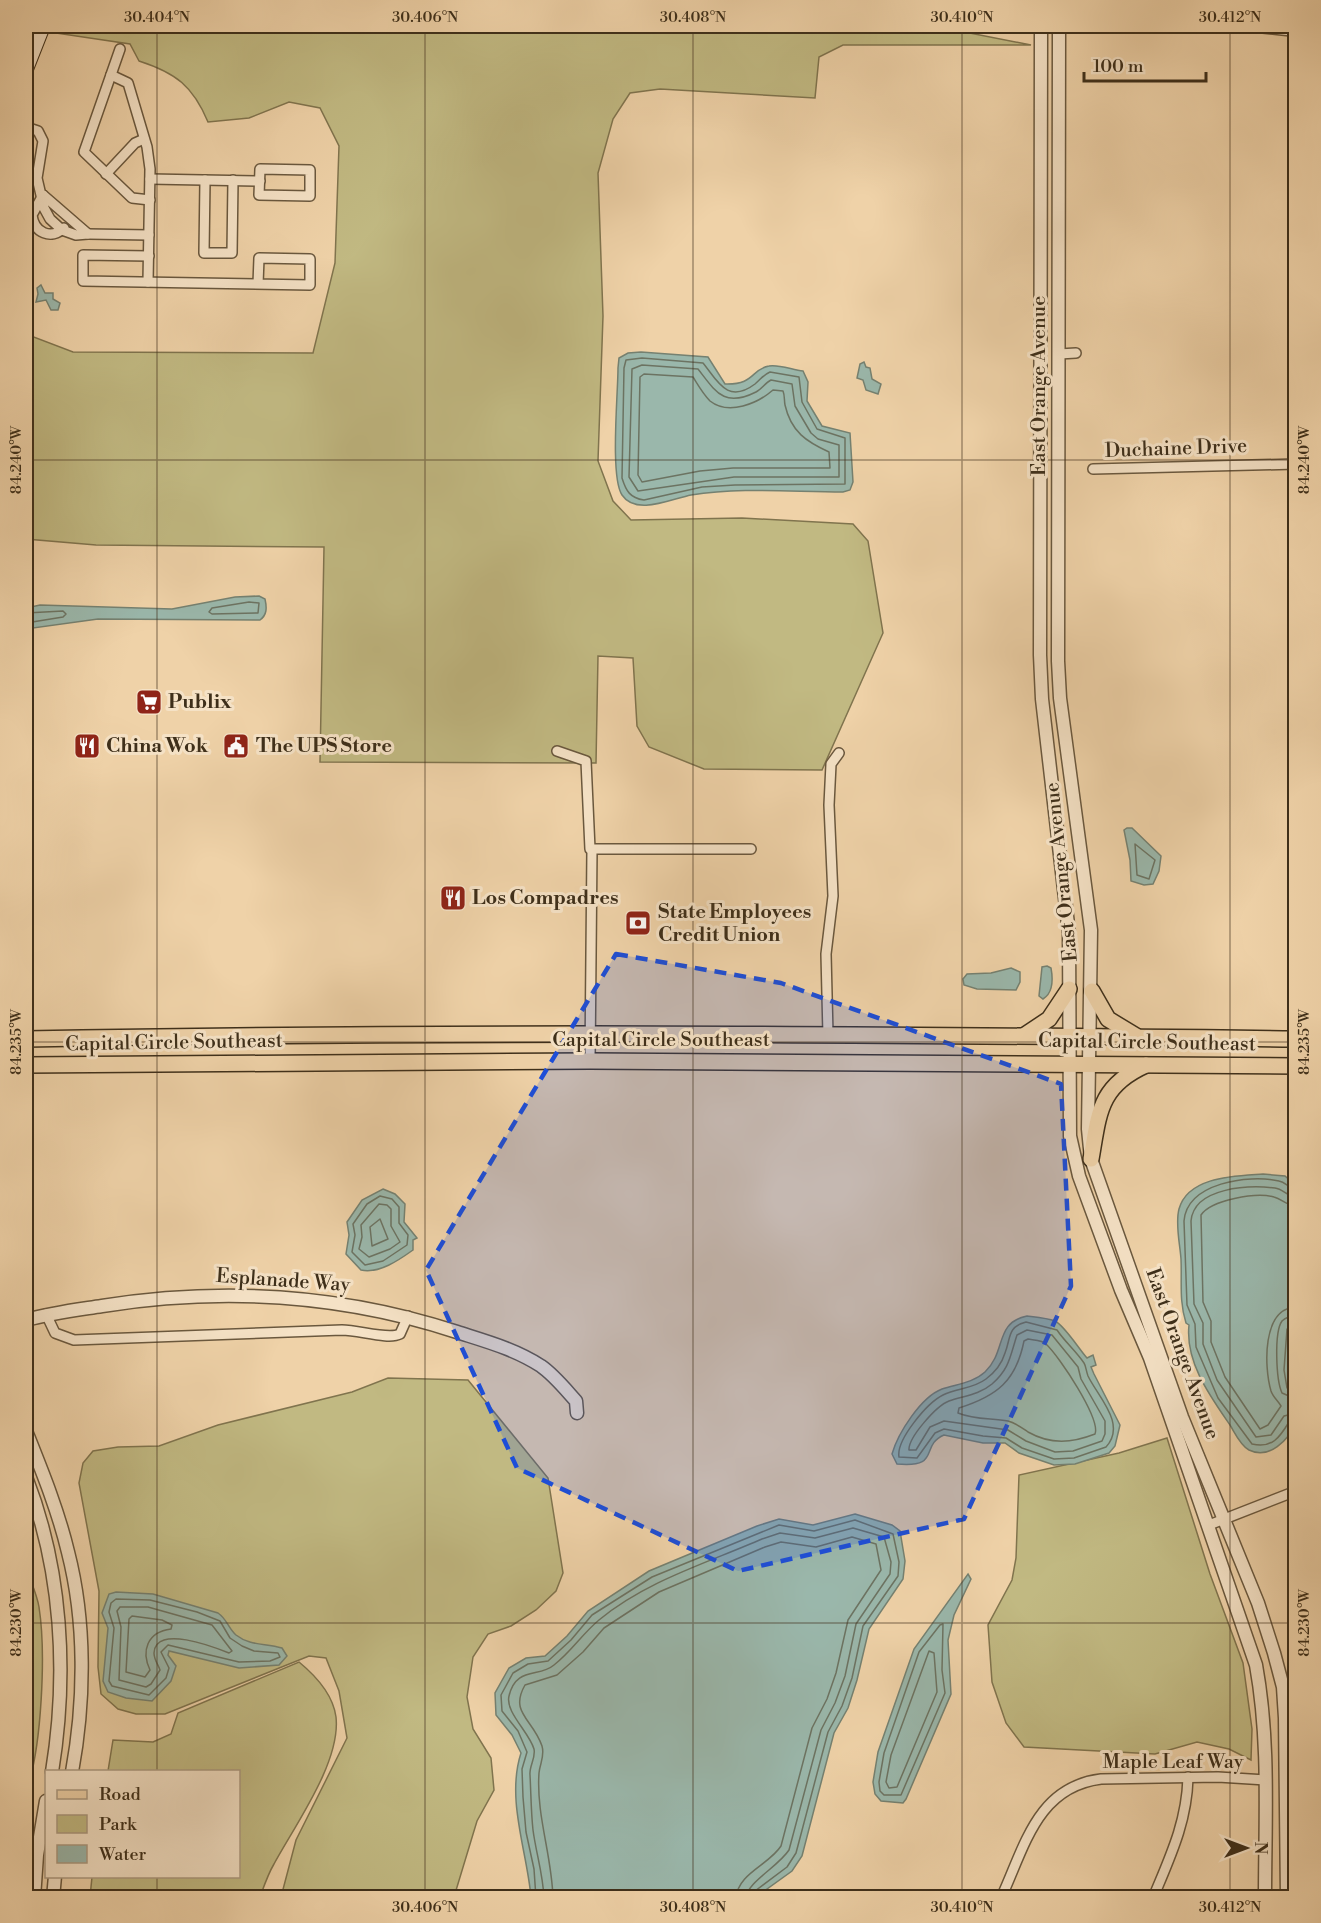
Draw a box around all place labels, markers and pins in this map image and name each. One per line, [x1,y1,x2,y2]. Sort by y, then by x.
supermarket icon: Publix [134,687,164,717]
place label: Publix [168,690,232,715]
restaurant icon: China Wok [72,731,102,761]
public building icon: The UPS Store [221,731,251,761]
place label: China Wok [106,734,209,759]
place label: The UPS Store [256,734,392,759]
restaurant icon: Los Compadres [438,883,468,913]
place label: Los Compadres [472,886,619,911]
place label: State Employees Credit Union [658,900,811,948]
bank icon: State Employees Credit Union [623,908,653,938]

